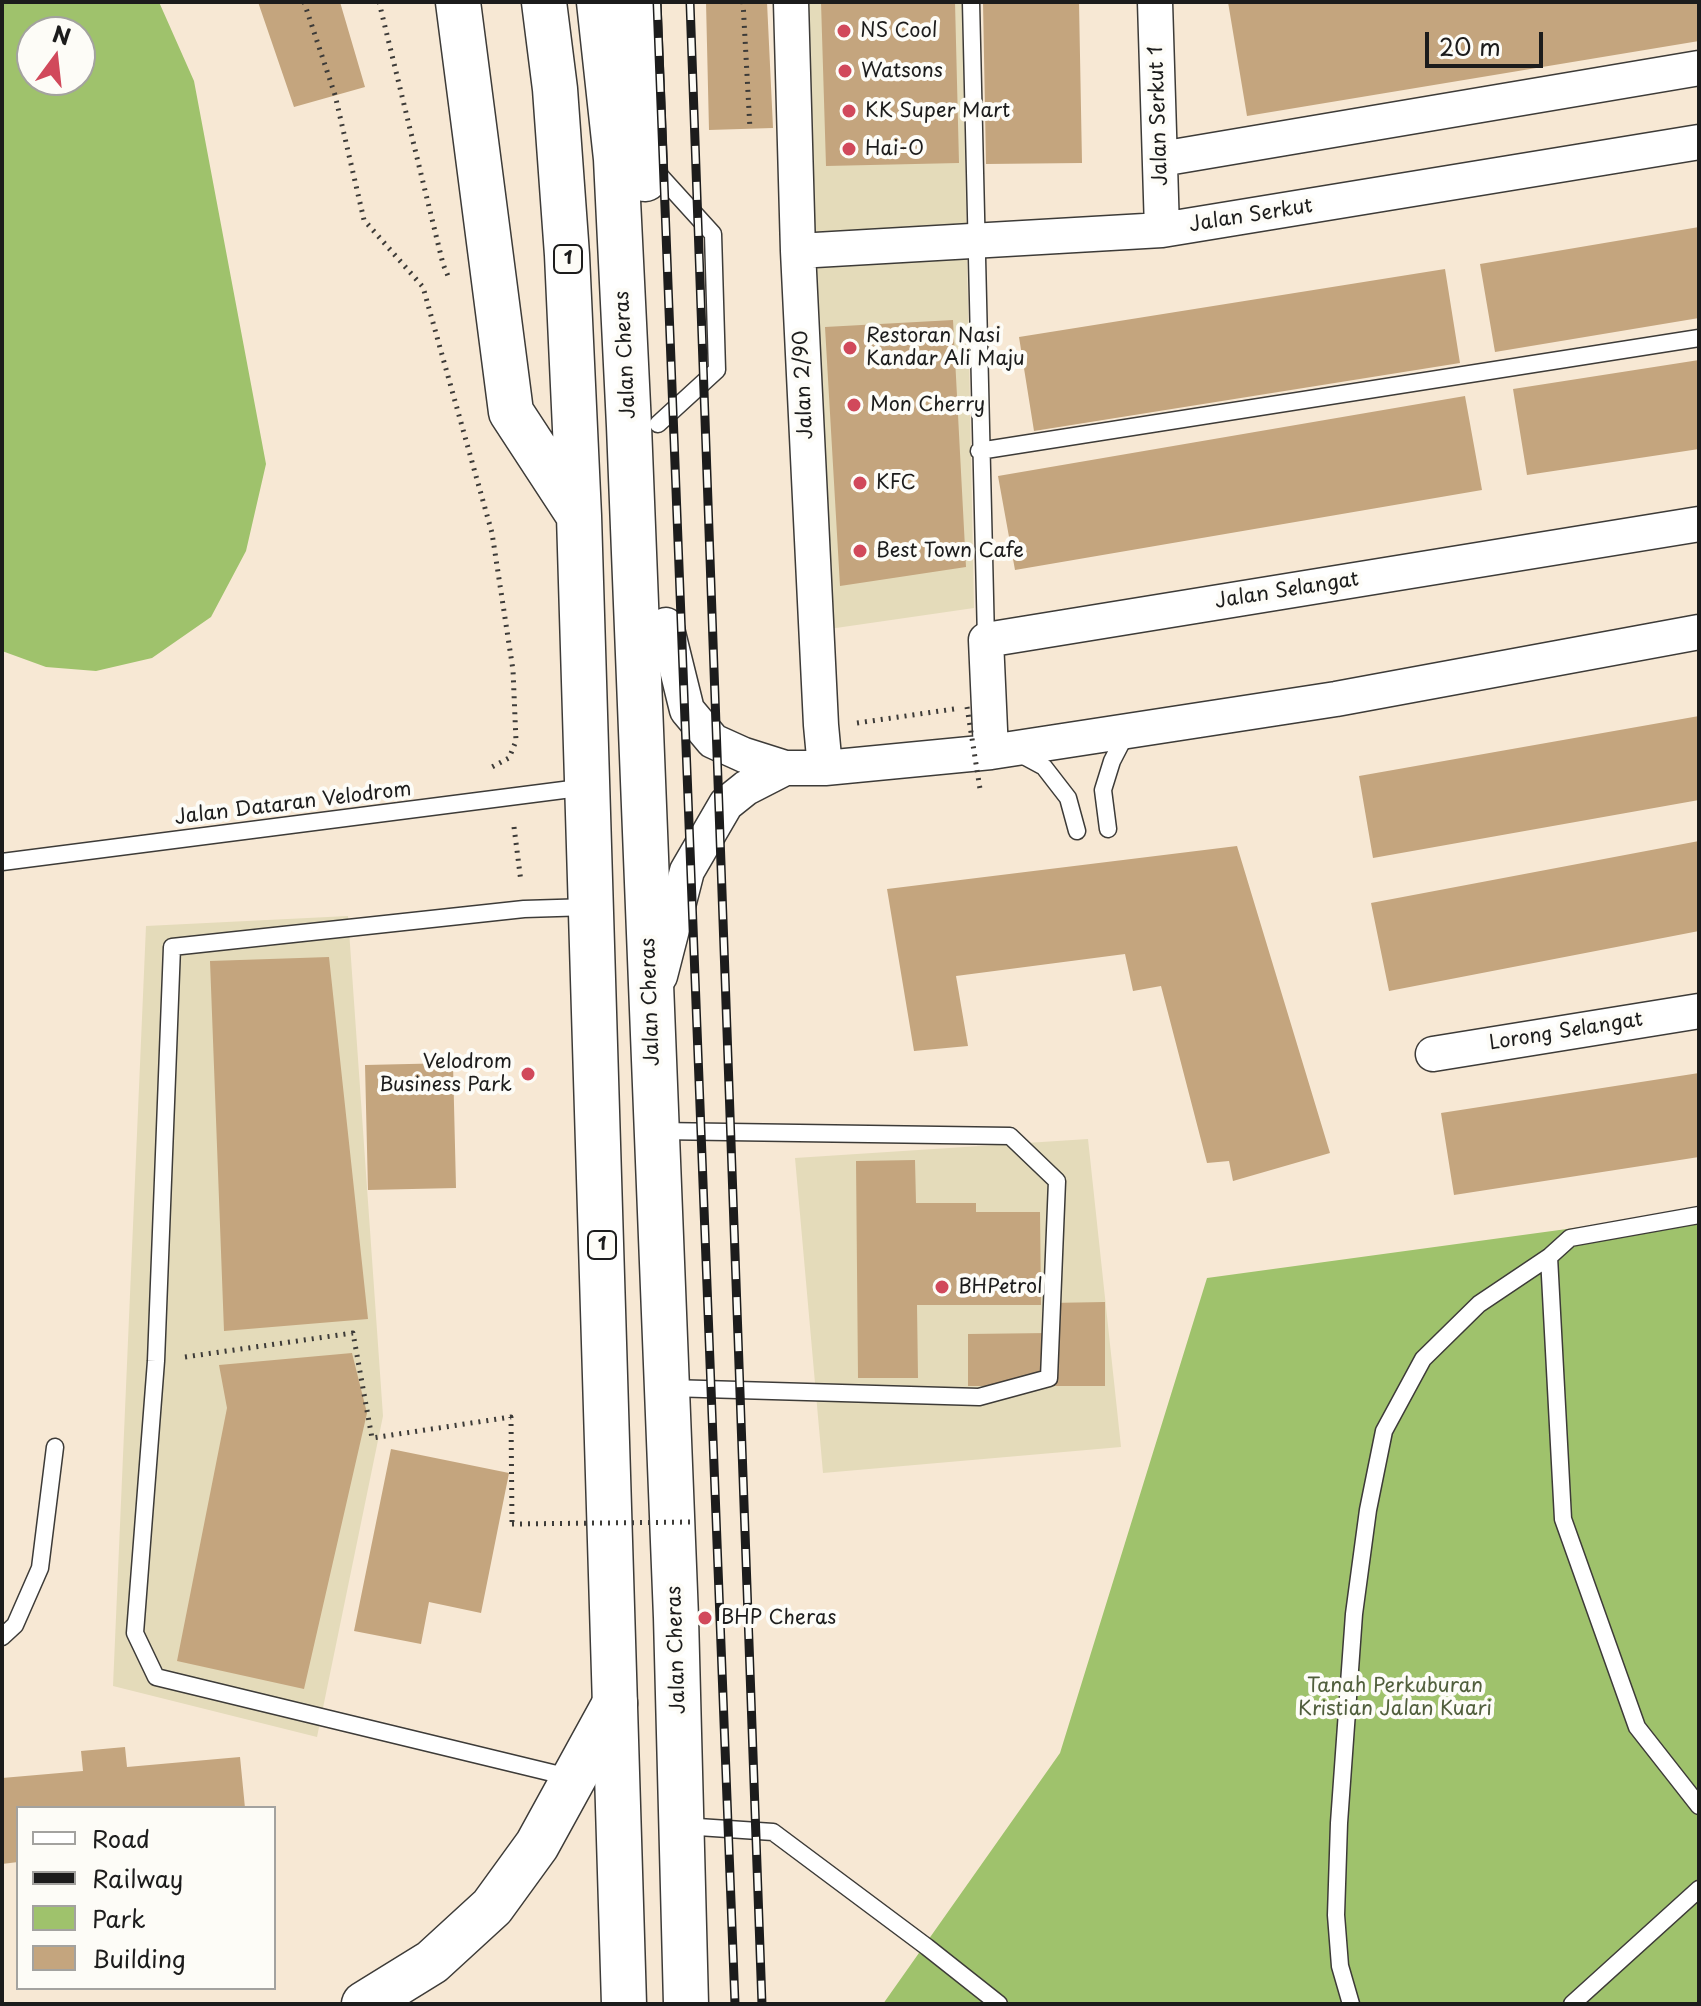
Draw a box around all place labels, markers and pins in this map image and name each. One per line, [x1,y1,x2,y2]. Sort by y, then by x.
place label: NS Cool [860,19,938,43]
marker: NS Cool [835,22,853,40]
place label: Watsons [861,59,943,83]
marker: Watsons [836,62,854,80]
place label: KK Super Mart [865,99,1010,123]
marker: KK Super Mart [840,102,858,120]
place label: Hai-O [865,137,924,161]
marker: Hai-O [840,140,858,158]
place label: Restoran Nasi Kandar Ali Maju [866,324,1025,371]
marker: Restoran Nasi Kandar Ali Maju [841,339,859,357]
place label: Mon Cherry [870,393,985,417]
marker: Mon Cherry [845,396,863,414]
place label: KFC [876,471,916,495]
marker: KFC [851,474,869,492]
place label: Best Town Cafe [876,539,1024,563]
marker: Best Town Cafe [851,542,869,560]
place label: Velodrom Business Park [379,1050,512,1097]
marker: Velodrom Business Park [519,1065,537,1083]
place label: BHPetrol [958,1275,1043,1299]
marker: BHPetrol [933,1278,951,1296]
place label: BHP Cheras [721,1606,836,1630]
marker: BHP Cheras [696,1609,714,1627]

